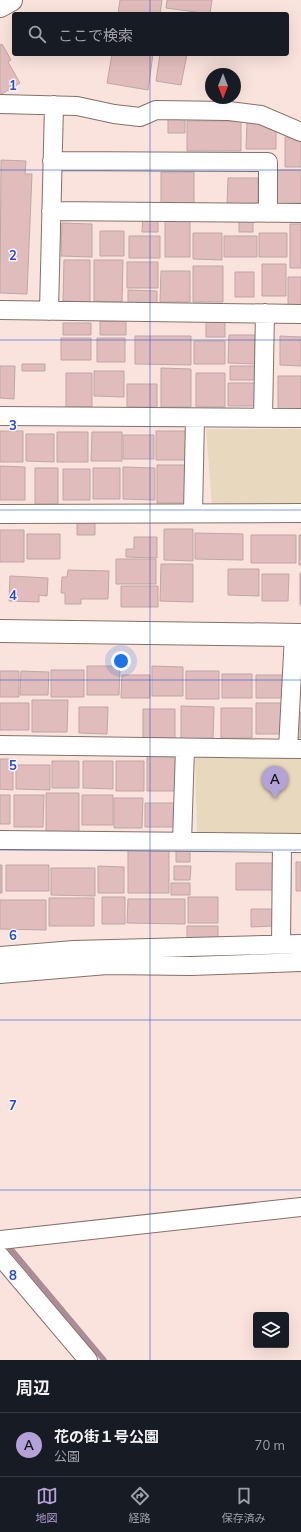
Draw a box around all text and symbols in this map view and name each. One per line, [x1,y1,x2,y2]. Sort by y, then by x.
search box [12,12,289,56]
icon: search [26,23,48,45]
text: ここで検索 [58,26,133,45]
north arrow [205,68,241,104]
text: 1 [9,77,17,93]
text: 2 [9,247,17,263]
text: 3 [9,417,17,433]
text: 4 [9,587,17,603]
your location [111,651,131,671]
text: 5 [9,757,17,773]
pin: A [262,766,288,799]
text: 6 [9,927,17,943]
text: 7 [9,1097,17,1113]
text: 8 [9,1267,17,1283]
map controls [253,1312,289,1348]
button: layers [253,1312,289,1348]
text: 周辺 [16,1377,50,1398]
text: 花の街１号公園 [54,1427,159,1446]
text: A [24,1437,34,1453]
text: 70 m [255,1437,285,1453]
text: 公園 [54,1448,80,1464]
tab: 地図 [36,1485,58,1525]
tab: 経路 [129,1485,151,1525]
tab: 保存済み [222,1485,266,1525]

